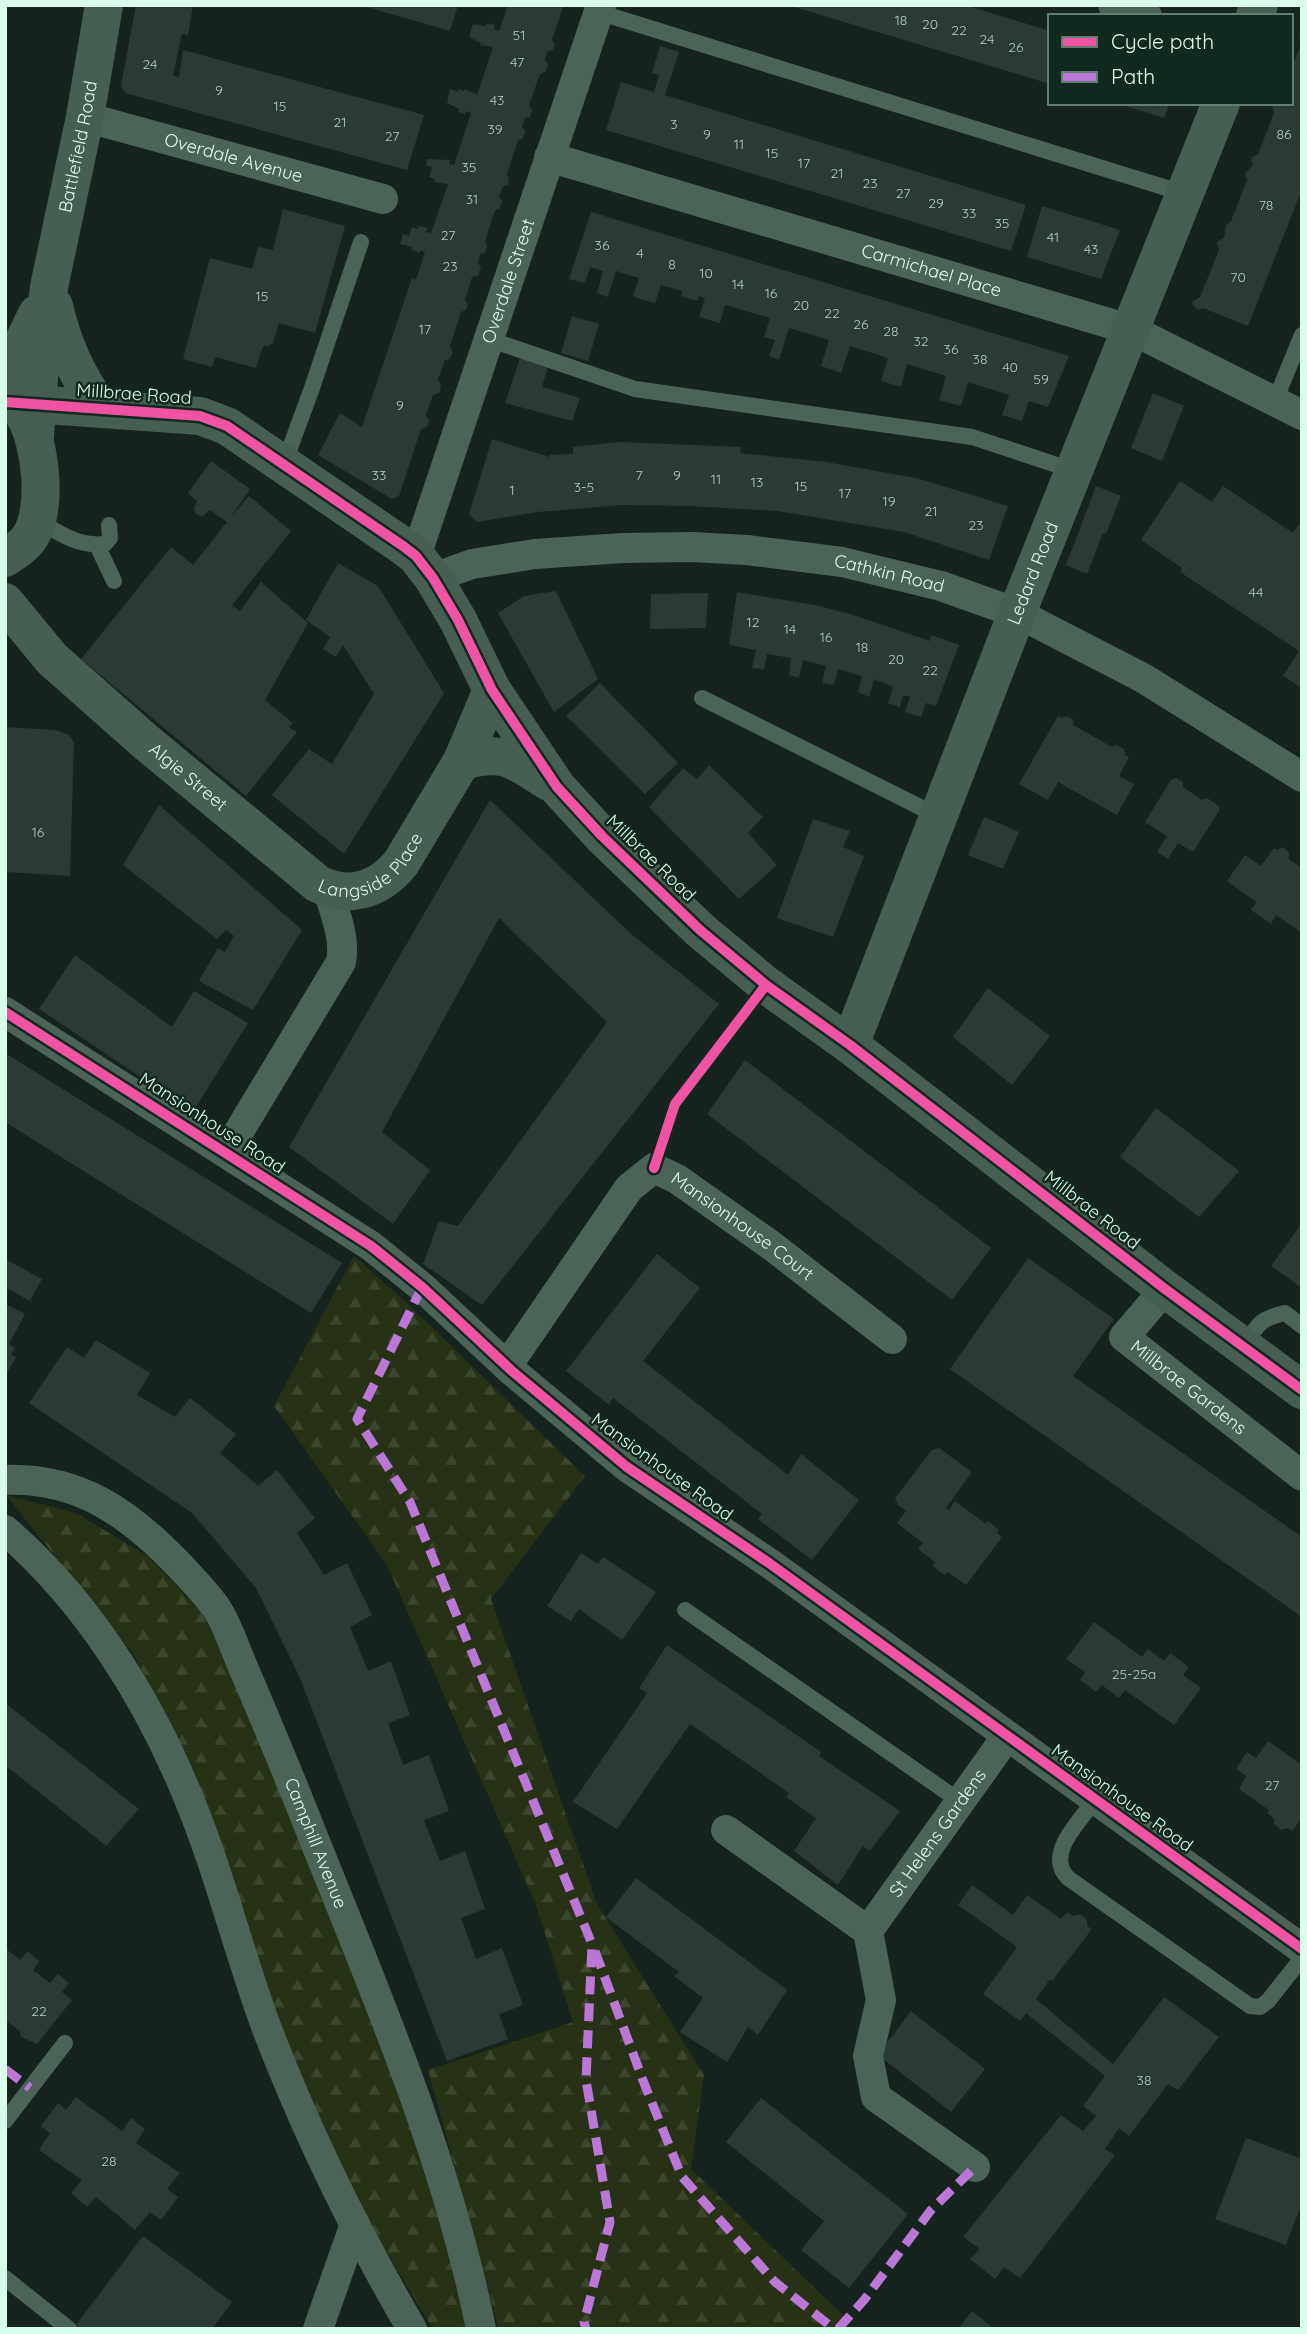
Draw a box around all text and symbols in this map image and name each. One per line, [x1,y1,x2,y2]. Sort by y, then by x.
house number: 18 [895,11,907,29]
legend [1048,14,1293,105]
house number: 20 [922,15,938,33]
house number: 22 [951,21,967,39]
house number: 51 [513,26,525,44]
text: Cycle path [1111,28,1214,54]
house number: 24 [980,30,994,48]
house number: 26 [1008,38,1024,56]
house number: 47 [510,53,524,71]
house number: 24 [143,55,157,73]
text: Path [1111,63,1155,89]
street label: Battlefield Road [53,79,102,215]
house number: 9 [215,81,223,99]
house number: 43 [490,91,504,109]
house number: 15 [274,97,286,115]
house number: 21 [334,113,346,131]
house number: 3 [670,115,678,133]
house number: 39 [487,120,503,138]
house number: 9 [703,125,711,143]
house number: 86 [1276,125,1292,143]
street label: Overdale Avenue [162,127,305,187]
house number: 27 [385,127,399,145]
house number: 11 [734,135,744,153]
house number: 15 [766,144,778,162]
house number: 17 [798,154,810,172]
house number: 35 [462,158,476,176]
house number: 21 [831,164,843,182]
house number: 23 [862,174,878,192]
house number: 27 [896,184,910,202]
house number: 31 [466,190,478,208]
house number: 29 [928,194,944,212]
house number: 78 [1259,196,1273,214]
house number: 33 [962,204,976,222]
house number: 35 [995,214,1009,232]
street label: Overdale Street [476,216,539,346]
house number: 27 [441,226,455,244]
house number: 41 [1047,228,1059,246]
house number: 36 [595,236,610,254]
street label: Carmichael Place [859,238,1004,302]
house number: 43 [1084,240,1098,258]
house number: 4 [636,244,644,262]
house number: 8 [668,255,676,273]
house number: 23 [442,257,458,275]
house number: 10 [699,264,713,282]
house number: 70 [1230,268,1246,286]
house number: 14 [732,275,744,293]
house number: 16 [765,284,778,302]
house number: 15 [256,287,268,305]
house number: 20 [793,296,809,314]
house number: 22 [824,304,840,322]
house number: 26 [853,315,869,333]
house number: 17 [419,320,431,338]
house number: 28 [883,322,899,340]
house number: 32 [913,332,929,350]
house number: 36 [944,340,959,358]
house number: 38 [973,350,987,368]
house number: 40 [1002,358,1018,376]
house number: 59 [1033,370,1049,388]
street label: Millbrae Road [76,378,192,409]
house number: 9 [396,396,404,414]
house number: 33 [372,466,386,484]
house number: 7 [635,466,643,484]
house number: 9 [673,466,681,484]
house number: 11 [711,470,721,488]
house number: 13 [751,473,763,491]
house number: 15 [795,477,807,495]
house number: 3-5 [574,478,594,496]
house number: 1 [509,481,515,499]
house number: 17 [839,484,851,502]
house number: 19 [883,492,896,510]
house number: 21 [925,502,937,520]
house number: 23 [968,516,984,534]
street label: Ledard Road [1002,518,1063,628]
street label: Cathkin Road [833,549,947,597]
house number: 44 [1249,583,1263,601]
house number: 12 [747,613,760,631]
house number: 14 [784,620,796,638]
house number: 16 [820,628,833,646]
house number: 18 [856,638,868,656]
house number: 20 [888,650,904,668]
house number: 22 [922,661,938,679]
street label: Algie Street [144,737,232,816]
street label: Millbrae Road [602,809,701,906]
house number: 16 [32,823,45,841]
street label: Langside Place [315,828,428,902]
street label: Mansionhouse Road [135,1067,290,1178]
street label: Millbrae Road [1040,1165,1145,1254]
street label: Mansionhouse Court [667,1167,819,1285]
street label: Millbrae Gardens [1126,1335,1251,1439]
street label: Mansionhouse Road [587,1408,738,1526]
house number: 25-25a [1112,1665,1156,1683]
street label: Mansionhouse Road [1047,1739,1198,1857]
street label: St Helens Gardens [884,1764,991,1901]
street label: Camphill Avenue [280,1774,353,1912]
house number: 27 [1265,1776,1279,1794]
house number: 22 [31,2002,47,2020]
house number: 38 [1137,2071,1151,2089]
house number: 28 [101,2152,117,2170]

